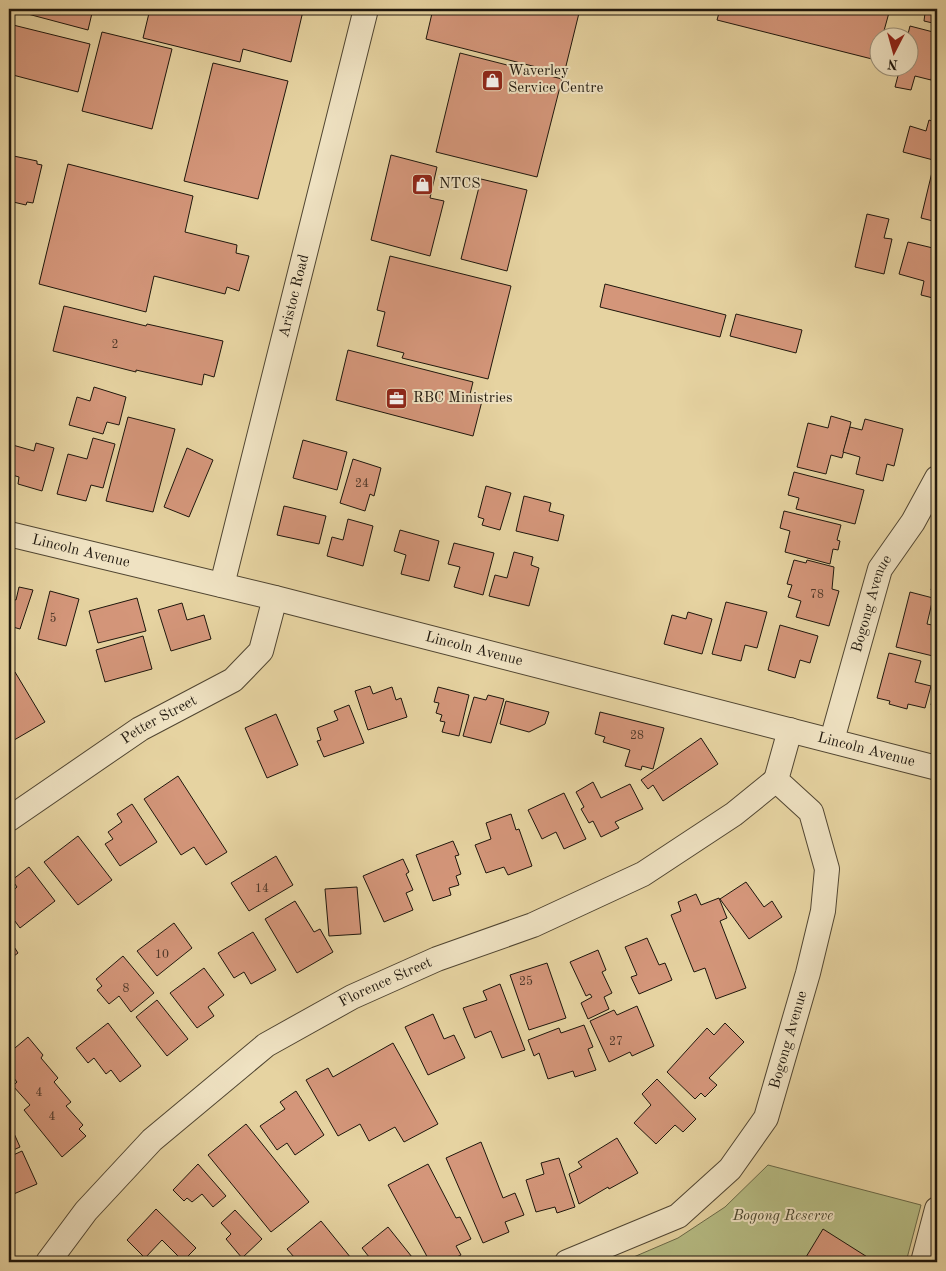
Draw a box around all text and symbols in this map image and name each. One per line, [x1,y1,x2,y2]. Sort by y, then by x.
north arrow [868,28,918,78]
text: N [886,56,899,71]
place label: Waverley Service Centre [508,64,603,96]
shop icon: Waverley Service Centre [480,68,504,92]
shop icon: NTCS [411,172,435,196]
place label: NTCS [439,177,481,192]
street label: Aristoc Road [277,253,312,339]
house number: 2 [112,339,118,351]
office icon: RBC Ministries [385,386,409,410]
place label: RBC Ministries [413,391,512,406]
house number: 24 [355,478,369,490]
street label: Lincoln Avenue [30,532,132,570]
street label: Bogong Avenue [849,552,895,654]
house number: 78 [810,589,824,601]
house number: 5 [50,612,57,625]
street label: Lincoln Avenue [424,629,524,669]
street label: Petter Street [119,693,199,747]
house number: 28 [630,730,644,742]
street label: Lincoln Avenue [816,730,917,770]
house number: 14 [255,883,269,895]
house number: 10 [155,949,169,961]
street label: Florence Street [336,955,434,1010]
house number: 25 [519,975,533,988]
house number: 8 [123,983,130,995]
street label: Bogong Avenue [767,989,810,1091]
house number: 27 [609,1036,623,1048]
house number: 4 [36,1087,43,1099]
house number: 4 [49,1111,56,1123]
park label: Bogong Reserve [732,1209,833,1224]

